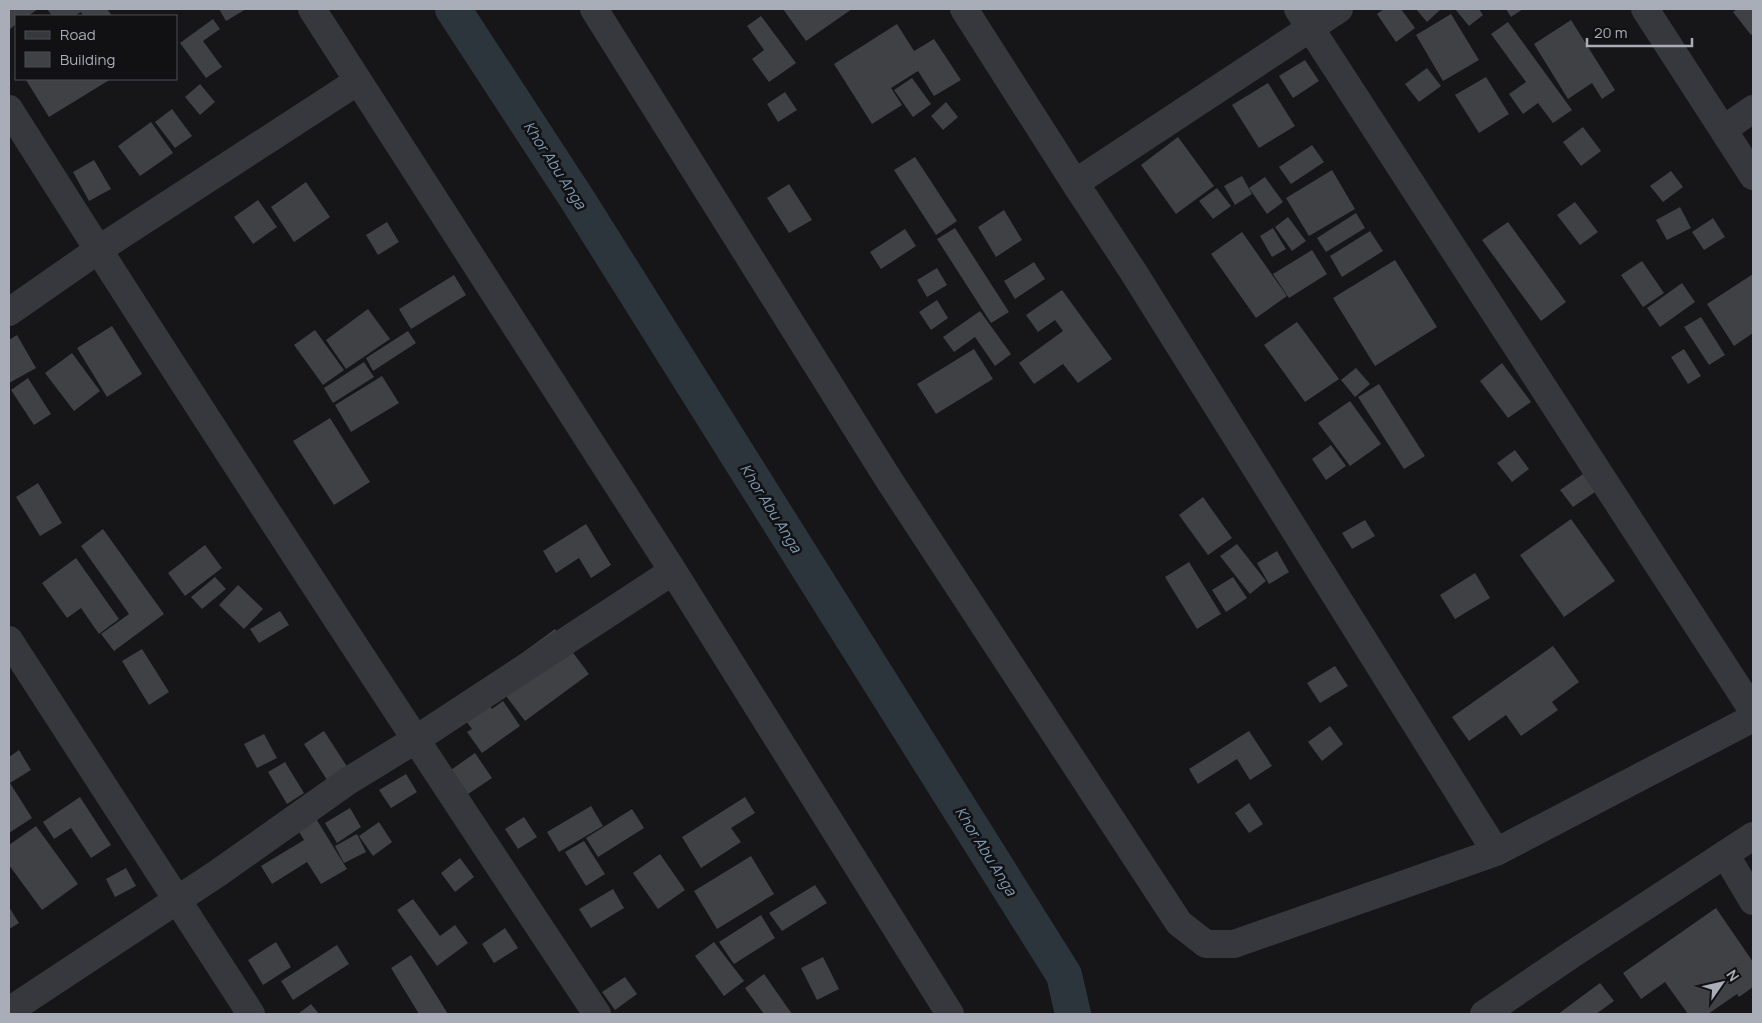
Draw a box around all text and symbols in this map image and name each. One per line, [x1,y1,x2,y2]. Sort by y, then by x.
legend [15,15,178,80]
scale bar [1587,15,1692,47]
text: 20 m [1594,22,1627,43]
text: Road [60,24,96,45]
text: Building [60,49,115,70]
water label: Khor Abu Anga [519,117,592,214]
water label: Khor Abu Anga [735,460,807,557]
water label: Khor Abu Anga [950,803,1022,900]
north arrow [1697,958,1747,1008]
text: N [1723,966,1744,985]

